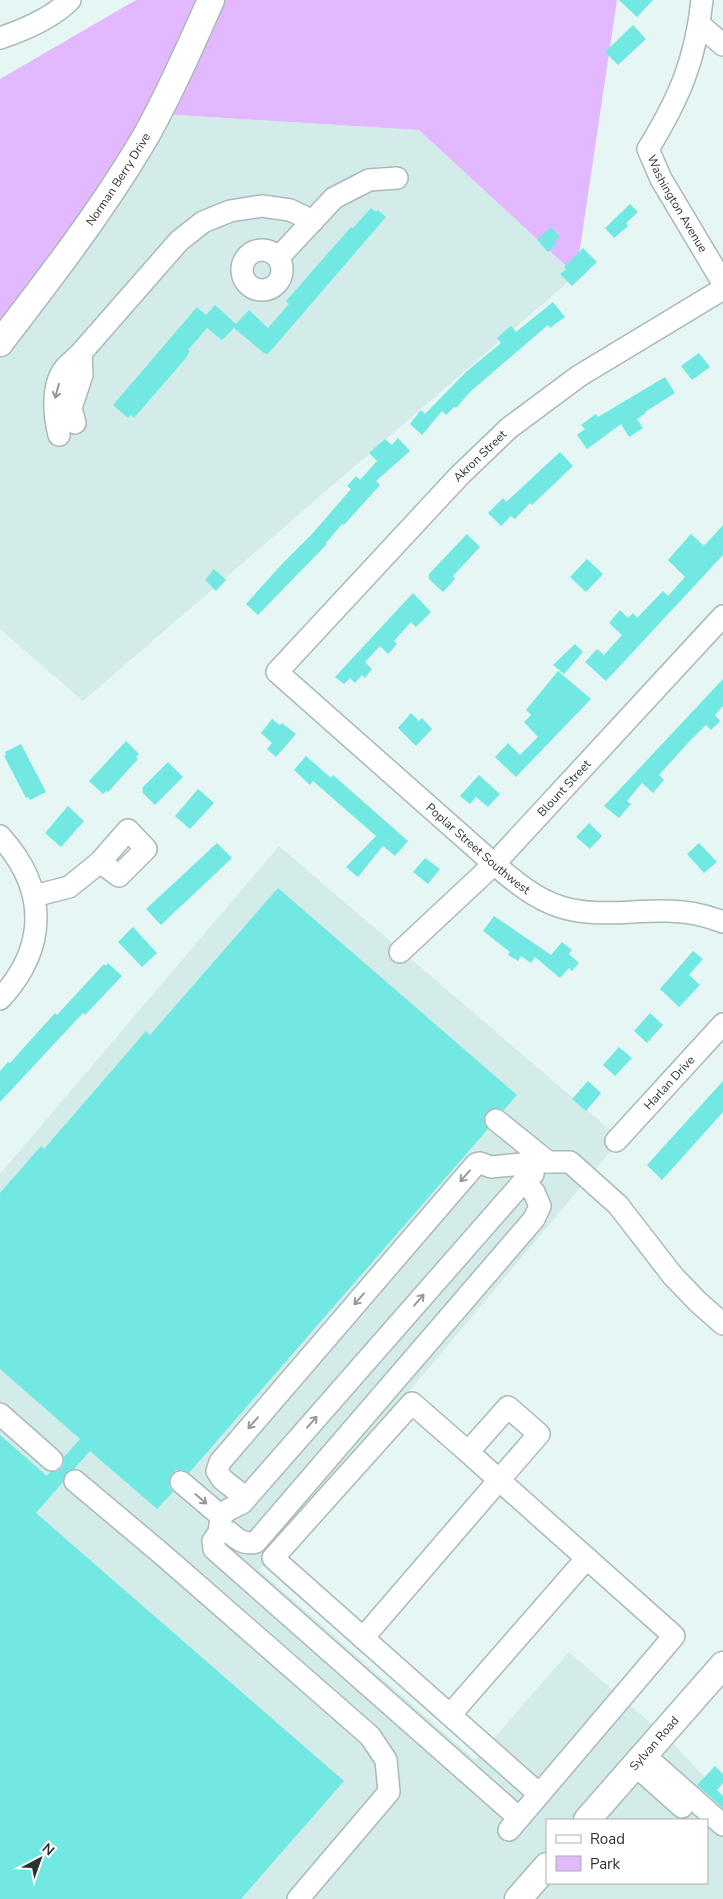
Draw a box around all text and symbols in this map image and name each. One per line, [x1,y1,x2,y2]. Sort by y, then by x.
street label: Norman Berry Drive [82,130,154,229]
street label: Washington Avenue [643,152,711,255]
one-way arrow [52,382,61,398]
street label: Akron Street [450,426,511,485]
street label: Blount Street [534,756,595,820]
street label: Poplar Street Southwest [423,800,534,898]
street label: Harlan Drive [640,1052,698,1113]
one-way arrow [460,1169,471,1182]
one-way arrow [353,1293,365,1306]
one-way arrow [414,1293,425,1306]
one-way arrow [248,1416,259,1429]
one-way arrow [307,1416,318,1429]
one-way arrow [195,1493,208,1505]
street label: Sylvan Road [626,1713,682,1774]
legend [546,1819,708,1884]
text: Road [590,1829,625,1849]
north arrow [15,1834,65,1884]
text: N [38,1839,58,1860]
text: Park [590,1854,620,1874]

